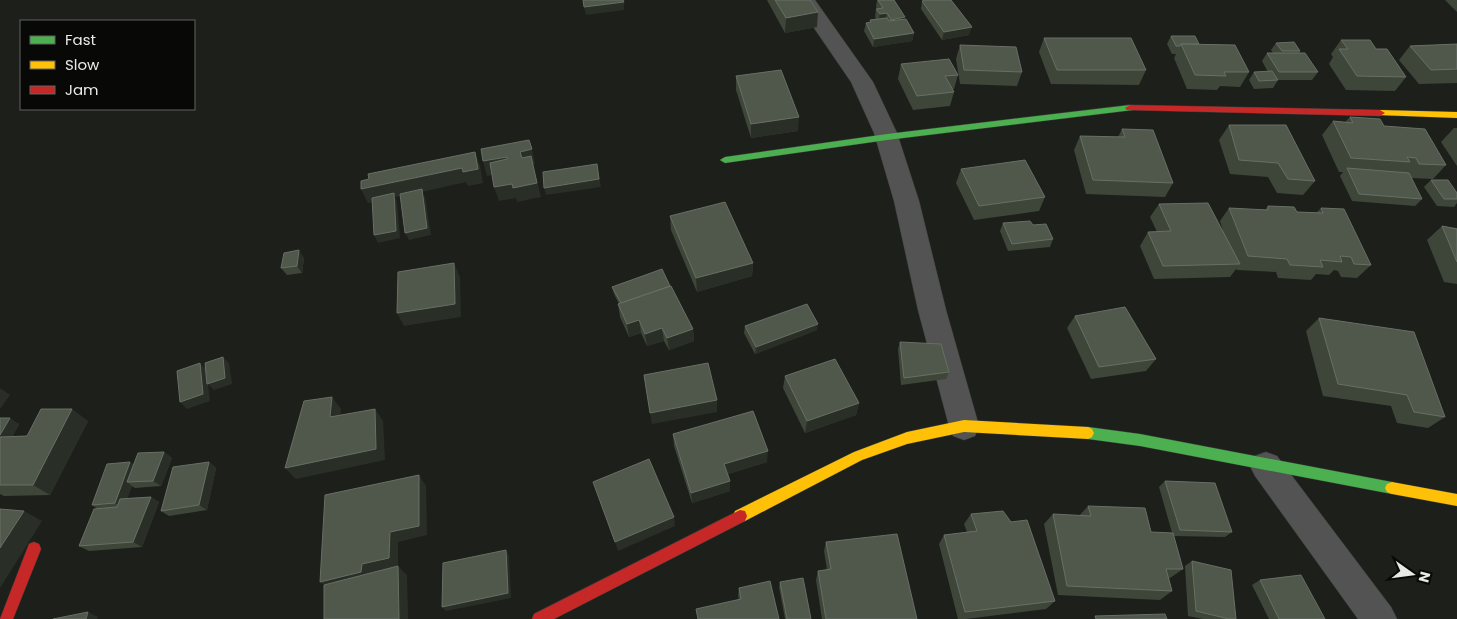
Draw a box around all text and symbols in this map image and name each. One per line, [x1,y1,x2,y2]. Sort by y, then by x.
legend [20,20,195,110]
text: Fast [65,29,96,50]
text: Slow [65,54,100,75]
text: Jam [65,79,99,100]
north arrow [1387,549,1437,599]
text: N [1414,570,1436,585]

